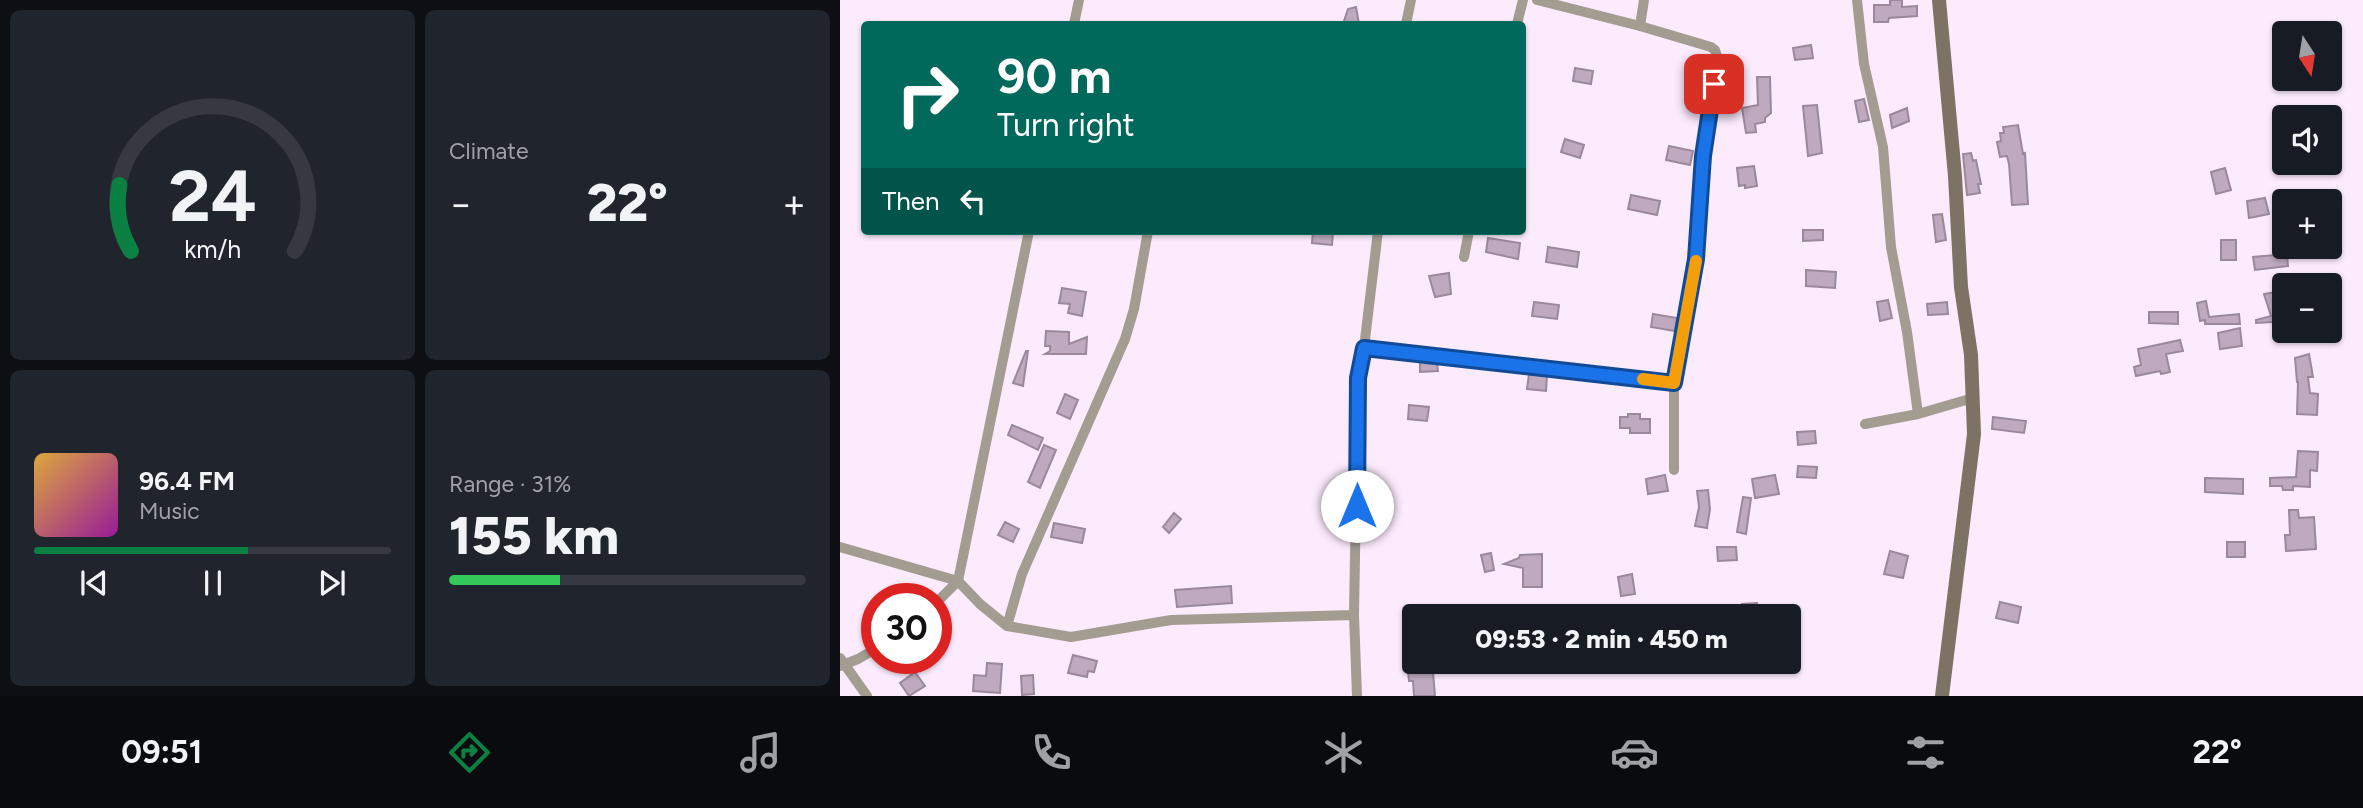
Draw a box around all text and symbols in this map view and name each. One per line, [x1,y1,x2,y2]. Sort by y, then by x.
north arrow [2272,21,2342,91]
map controls [2272,21,2342,343]
text: 90 m [997,46,1112,105]
icon: right [882,49,973,140]
pin [1684,54,1744,114]
icon: arrive [1695,65,1733,103]
button: sound [2272,105,2342,175]
text: Turn right [997,106,1135,144]
text: Climate [449,137,528,165]
text: 24 [168,152,257,239]
text: 22° [587,172,668,234]
text: − [449,181,473,227]
text: + [782,181,806,227]
icon: left [954,182,992,220]
text: Then [882,185,940,217]
button: + [2272,189,2342,259]
text: km/h [184,234,241,264]
button: − [2272,273,2342,343]
text: 96.4 FM [139,465,235,497]
position arrow [1320,469,1394,543]
text: Range · 31% [449,470,571,498]
text: Music [139,497,200,525]
text: 155 km [449,505,619,567]
icon: previous [75,564,113,602]
icon: pause [194,564,232,602]
icon: next [313,564,351,602]
speed limit sign: 30 [861,583,952,674]
text: 09:53 · 2 min · 450 m [1475,623,1728,655]
icon: directions [445,728,494,777]
icon: music [736,728,785,777]
icon: phone [1027,728,1076,777]
icon: climate [1319,728,1368,777]
icon: car [1610,728,1659,777]
icon: filters [1901,728,1950,777]
text: 09:51 [121,733,202,771]
text: 22° [2193,733,2242,771]

